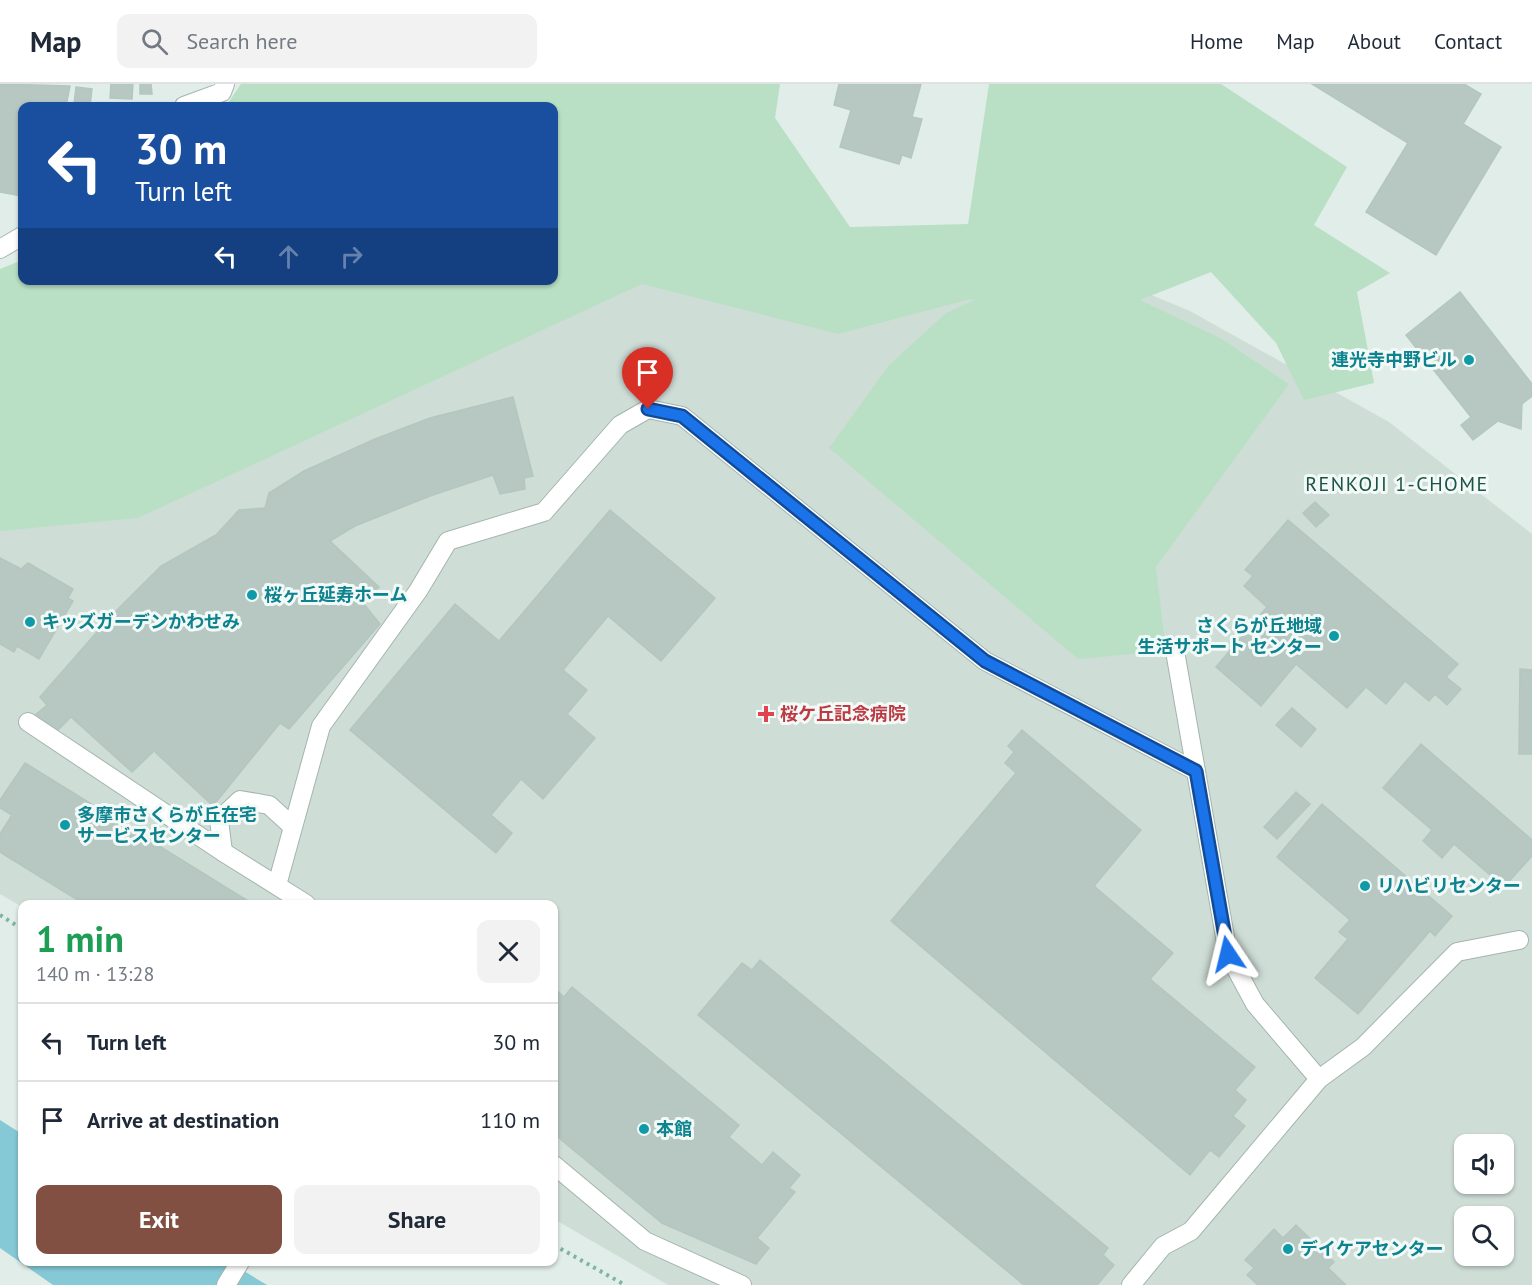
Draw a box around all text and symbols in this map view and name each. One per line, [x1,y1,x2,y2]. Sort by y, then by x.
search box [117,14,537,68]
text: Map [30,23,81,60]
icon: search [138,25,171,58]
text: Search here [186,27,297,55]
text: Home [1190,28,1243,55]
text: Map [1276,28,1315,55]
text: About [1348,28,1401,55]
text: Contact [1434,28,1502,55]
text: 30 m [135,121,227,176]
icon: left [36,126,114,204]
text: Turn left [135,174,232,208]
icon: left [209,240,242,273]
icon: ahead [272,240,305,273]
icon: right [335,240,368,273]
pin [622,347,673,409]
place label: 連光寺中野ビル [1331,348,1457,371]
marker: 連光寺中野ビル [1462,353,1476,367]
icon: arrive [631,356,664,389]
district label: RENKOJI 1-CHOME [1305,471,1489,497]
place label: 桜ヶ丘延寿ホーム [264,583,407,606]
marker: 桜ヶ丘延寿ホーム [245,588,259,602]
place label: キッズガーデンかわせみ [42,610,240,633]
place label: さくらが丘地域 生活サポート センター [1137,614,1322,658]
marker: キッズガーデンかわせみ [23,615,37,629]
marker: さくらが丘地域 生活サポート センター [1327,629,1341,643]
place label: 桜ケ丘記念病院 [780,702,906,725]
marker: 桜ケ丘記念病院 [757,705,775,723]
place label: 多摩市さくらが丘在宅 サービスセンター [77,803,257,847]
marker: 多摩市さくらが丘在宅 サービスセンター [58,818,72,832]
place label: リハビリセンター [1377,874,1521,897]
marker: リハビリセンター [1358,879,1372,893]
text: 1 min [36,915,124,962]
button: close [477,920,540,983]
position arrow [1196,922,1260,986]
text: 140 m · 13:28 [36,961,154,987]
icon: left [36,1026,69,1059]
text: Turn left [87,1028,167,1056]
text: 30 m [492,1028,540,1056]
icon: arrive [36,1104,69,1137]
text: Arrive at destination [87,1106,279,1134]
text: 110 m [480,1106,540,1134]
place label: 本館 [656,1117,692,1140]
marker: 本館 [637,1122,651,1136]
map controls [1454,1134,1514,1266]
button: sound [1454,1134,1514,1194]
button: Exit [36,1185,282,1254]
button: Share [294,1185,540,1254]
button: search [1454,1206,1514,1266]
place label: デイケアセンター [1300,1237,1444,1260]
marker: デイケアセンター [1281,1242,1295,1256]

